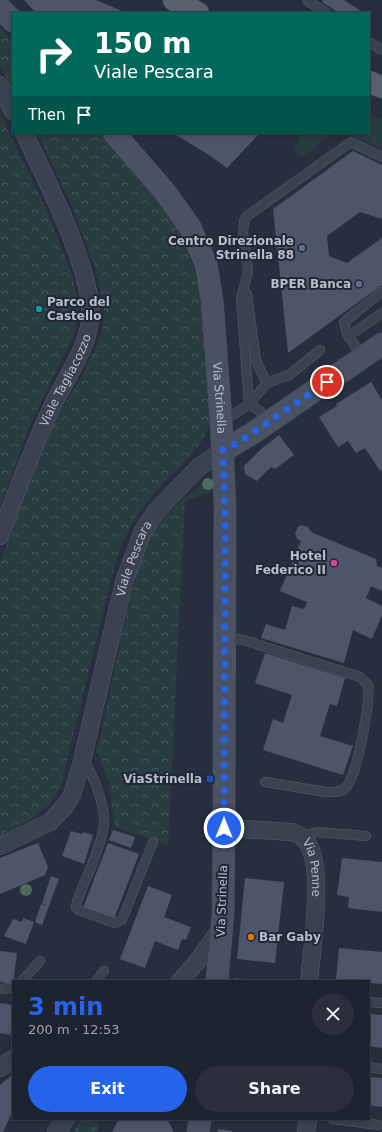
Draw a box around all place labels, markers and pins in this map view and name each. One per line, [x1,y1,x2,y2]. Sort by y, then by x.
place label: Centro Direzionale Strinella 88 [168,234,294,262]
marker: Centro Direzionale Strinella 88 [297,243,307,253]
place label: BPER Banca [270,277,351,291]
marker: BPER Banca [354,279,364,289]
place label: Parco del Castello [47,295,110,323]
marker: Parco del Castello [34,304,44,314]
pin [310,365,344,399]
place label: Hotel Federico II [255,549,326,577]
marker: Hotel Federico II [329,558,339,568]
place label: ViaStrinella [123,772,202,786]
marker: ViaStrinella [205,774,215,784]
place label: Bar Gaby [259,930,321,944]
marker: Bar Gaby [246,932,256,942]

